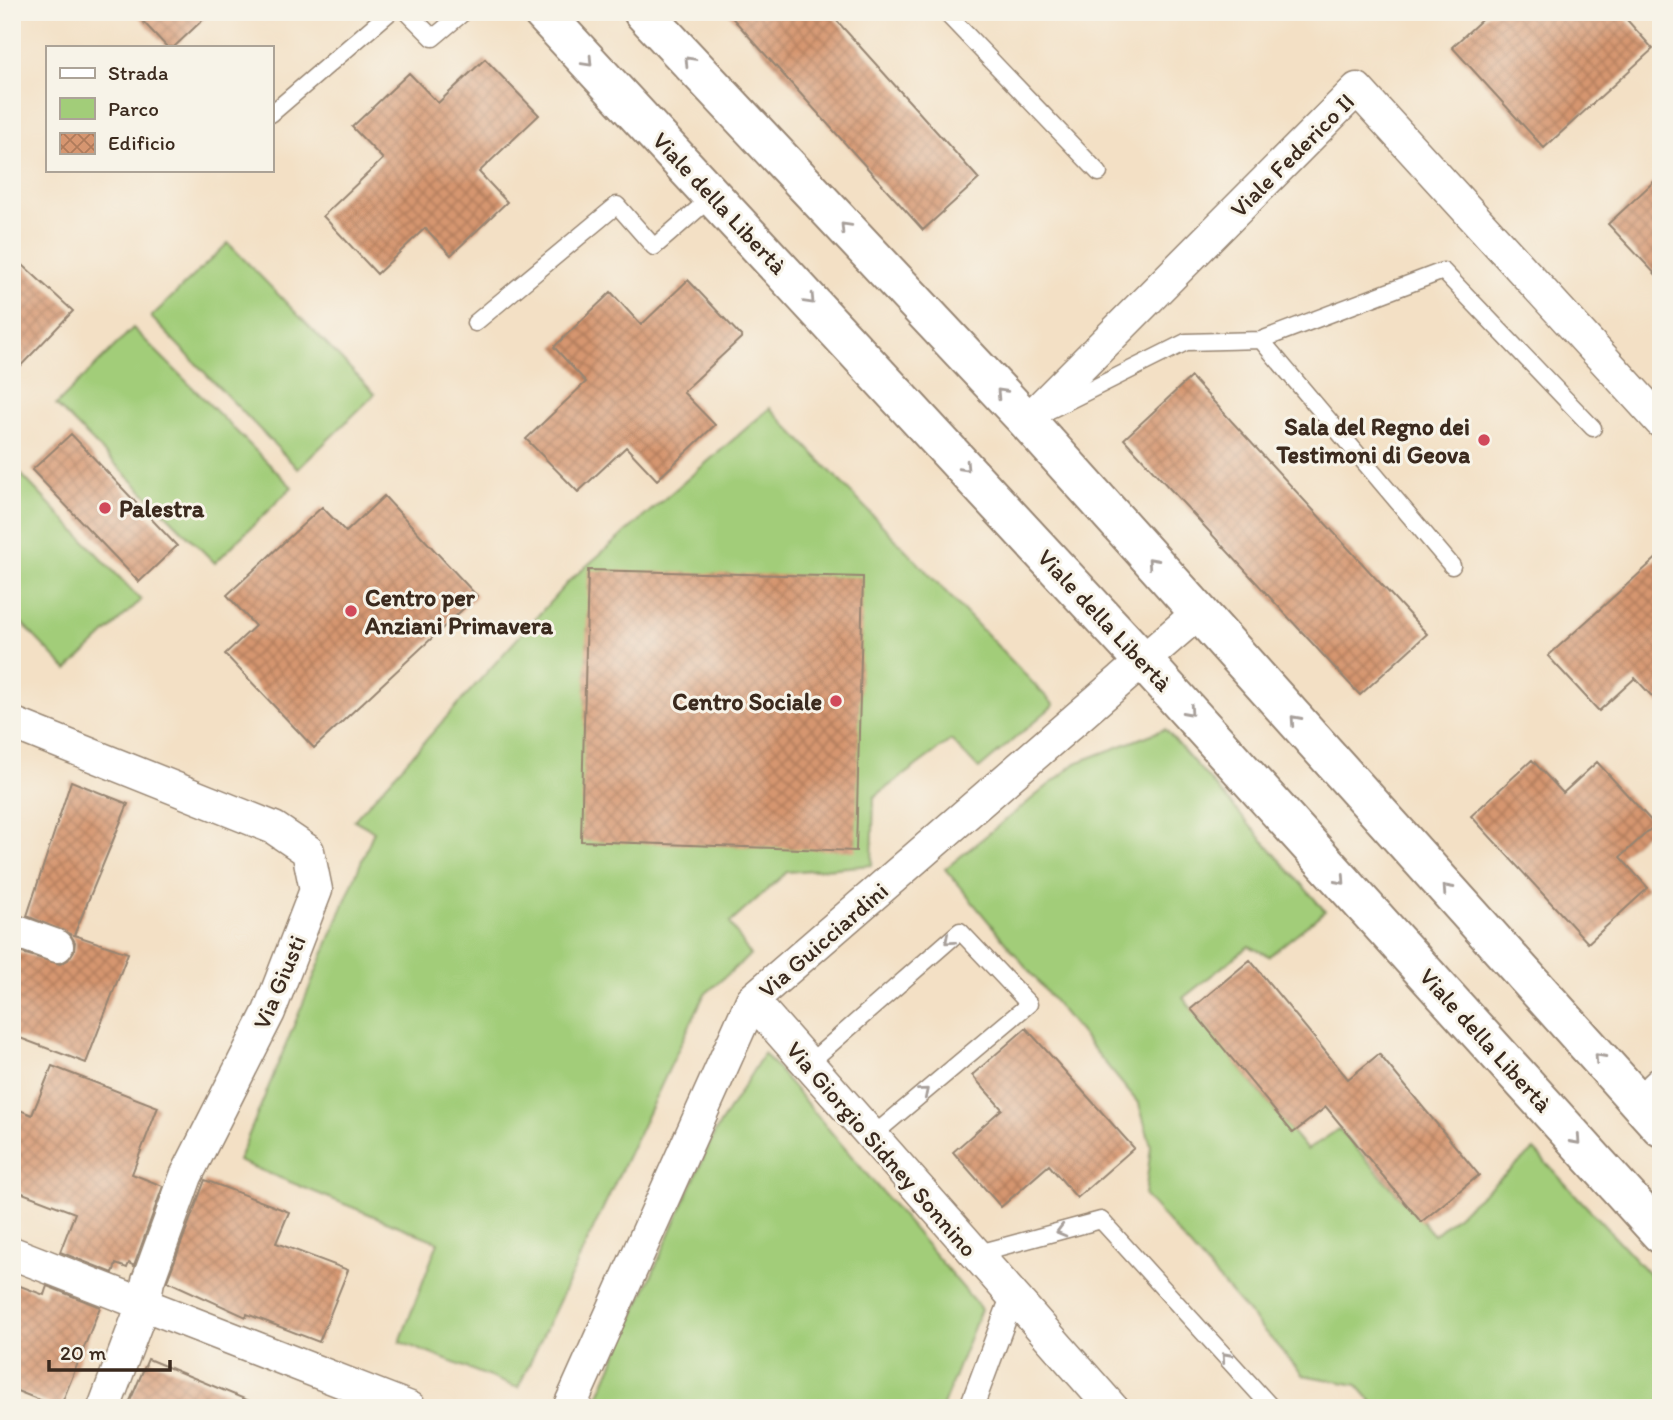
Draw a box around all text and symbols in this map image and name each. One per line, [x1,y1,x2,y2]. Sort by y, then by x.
legend [46,46,273,172]
one-way arrow [580,54,593,67]
one-way arrow [684,56,697,69]
text: Strada [108,60,168,85]
street label: Viale Federico II [1224,87,1360,223]
text: Parco [108,96,159,121]
street label: Viale della Libertà [647,126,794,281]
text: Edificio [108,130,176,155]
one-way arrow [840,222,853,235]
one-way arrow [802,292,815,305]
one-way arrow [996,388,1009,401]
place label: Sala del Regno dei Testimoni di Geova [1275,412,1470,469]
marker: Sala del Regno dei Testimoni di Geova [1476,432,1492,448]
one-way arrow [956,459,969,472]
place label: Palestra [119,494,205,523]
marker: Palestra [97,500,113,516]
street label: Viale della Libertà [1032,543,1179,698]
one-way arrow [1148,557,1161,570]
place label: Centro per Anziani Primavera [364,583,554,640]
marker: Centro per Anziani Primavera [343,603,359,619]
place label: Centro Sociale [672,687,822,716]
marker: Centro Sociale [828,693,844,709]
one-way arrow [1181,703,1193,716]
one-way arrow [1290,715,1303,728]
one-way arrow [1333,872,1346,885]
street label: Via Guicciardini [752,876,894,1004]
one-way arrow [1443,884,1456,897]
street label: Via Giusti [246,931,312,1033]
one-way arrow [944,932,957,944]
street label: Viale della Libertà [1414,962,1559,1118]
street label: Via Giorgio Sidney Sonnino [780,1035,984,1263]
one-way arrow [1595,1053,1608,1066]
one-way arrow [916,1088,929,1100]
one-way arrow [1568,1132,1580,1145]
one-way arrow [1055,1223,1067,1237]
scale bar [49,1329,170,1373]
text: 20 m [60,1340,107,1365]
one-way arrow [1222,1352,1234,1365]

